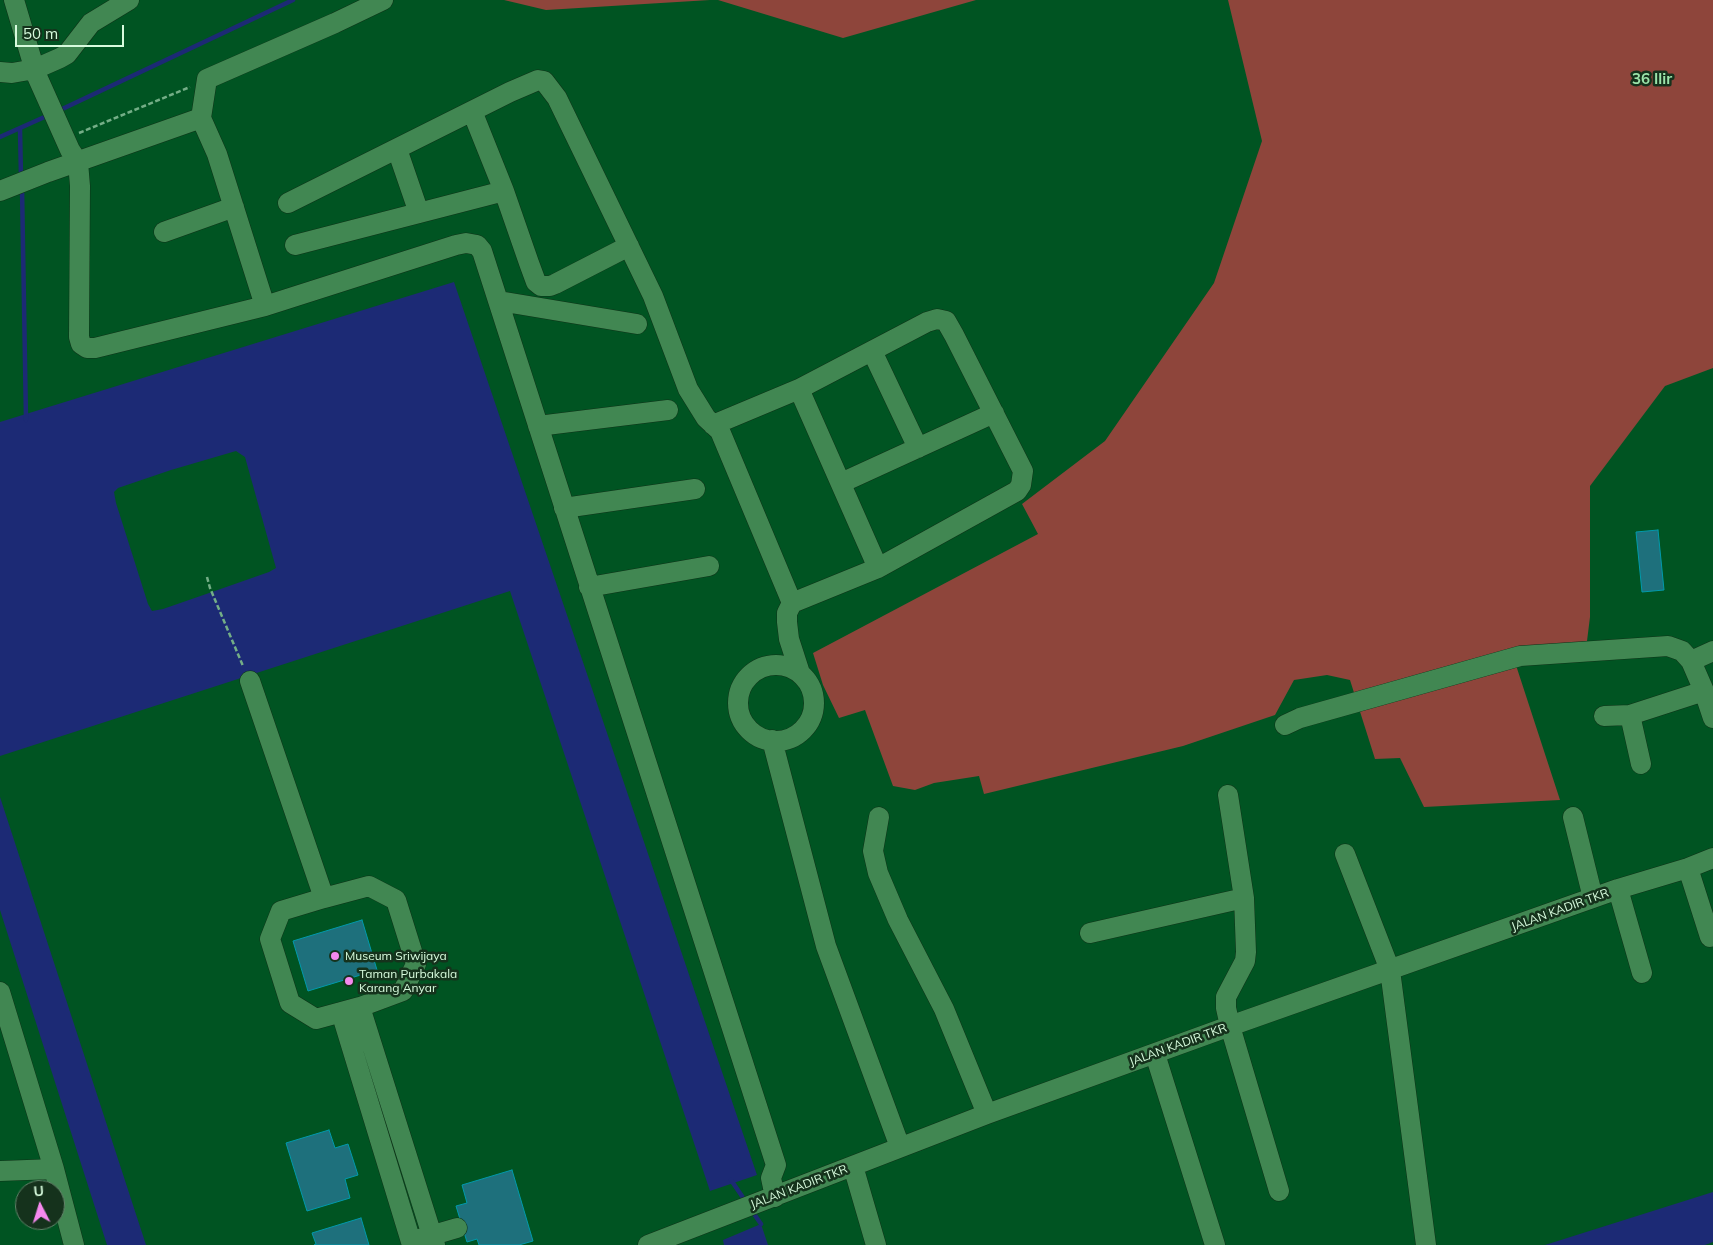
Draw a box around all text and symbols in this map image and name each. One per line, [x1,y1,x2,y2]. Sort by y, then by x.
scale bar [18,15,126,47]
text: 50 m [23,24,58,43]
district label: 36 Ilir [1632,70,1672,88]
street label: JALAN KADIR TKR [1509,886,1611,934]
place label: Museum Sriwijaya [345,949,447,963]
marker: Museum Sriwijaya [329,950,341,962]
place label: Taman Purbakala Karang Anyar [359,967,457,995]
marker: Taman Purbakala Karang Anyar [343,975,355,987]
street label: JALAN KADIR TKR [1127,1021,1229,1069]
street label: JALAN KADIR TKR [748,1162,850,1212]
north arrow [15,1180,65,1230]
text: U [33,1182,45,1200]

